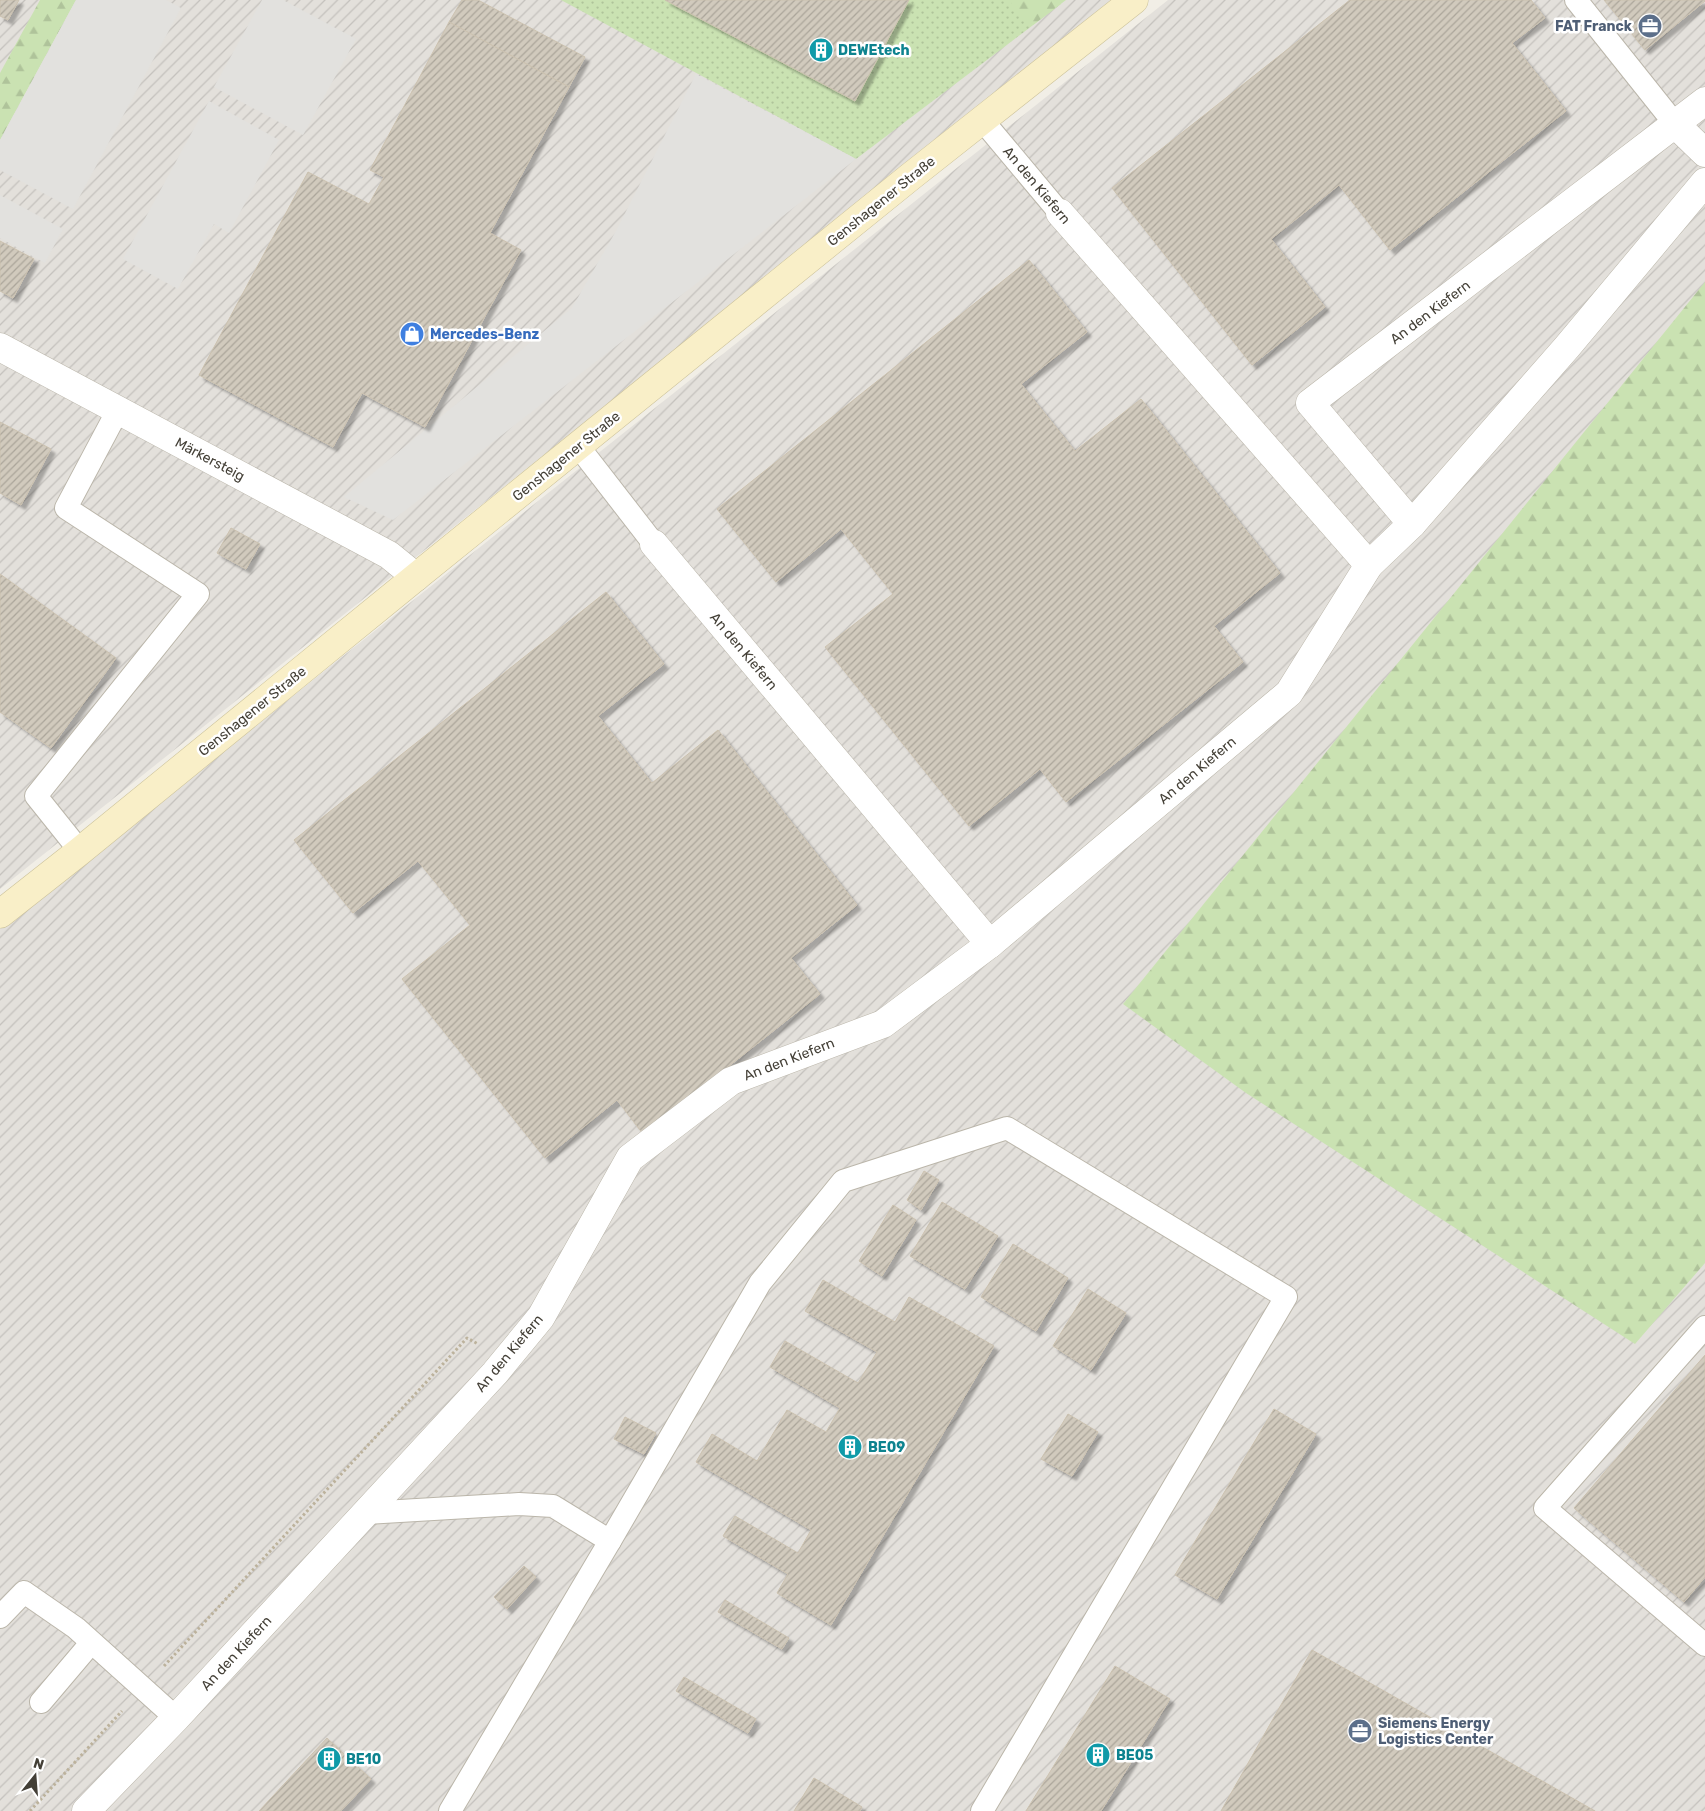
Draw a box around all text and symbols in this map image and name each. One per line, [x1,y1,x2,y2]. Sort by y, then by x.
office icon: FAT Franck [1637,13,1663,39]
place label: FAT Franck [1555,18,1633,35]
building icon: DEWEtech [808,37,834,63]
place label: DEWEtech [838,42,910,59]
street label: An den Kiefern [999,143,1074,228]
street label: Genshagener Straße [824,153,939,250]
street label: An den Kiefern [1387,277,1474,348]
shop icon: Mercedes-Benz [399,321,425,347]
place label: Mercedes-Benz [430,326,539,343]
street label: Genshagener Straße [509,408,624,505]
street label: Märkersteig [172,434,247,485]
street label: An den Kiefern [706,609,781,694]
street label: Genshagener Straße [195,663,310,760]
street label: An den Kiefern [1155,733,1240,808]
street label: An den Kiefern [741,1034,837,1085]
street label: An den Kiefern [472,1311,547,1396]
building icon: BE09 [837,1434,863,1460]
place label: BE09 [868,1439,905,1456]
street label: An den Kiefern [197,1612,275,1694]
place label: Siemens Energy Logistics Center [1378,1715,1494,1748]
office icon: Siemens Energy Logistics Center [1347,1718,1373,1744]
building icon: BE05 [1085,1742,1111,1768]
building icon: BE10 [316,1746,342,1772]
place label: BE05 [1116,1747,1153,1764]
north arrow [10,1751,60,1801]
place label: BE10 [346,1751,381,1768]
text: N [31,1754,46,1774]

